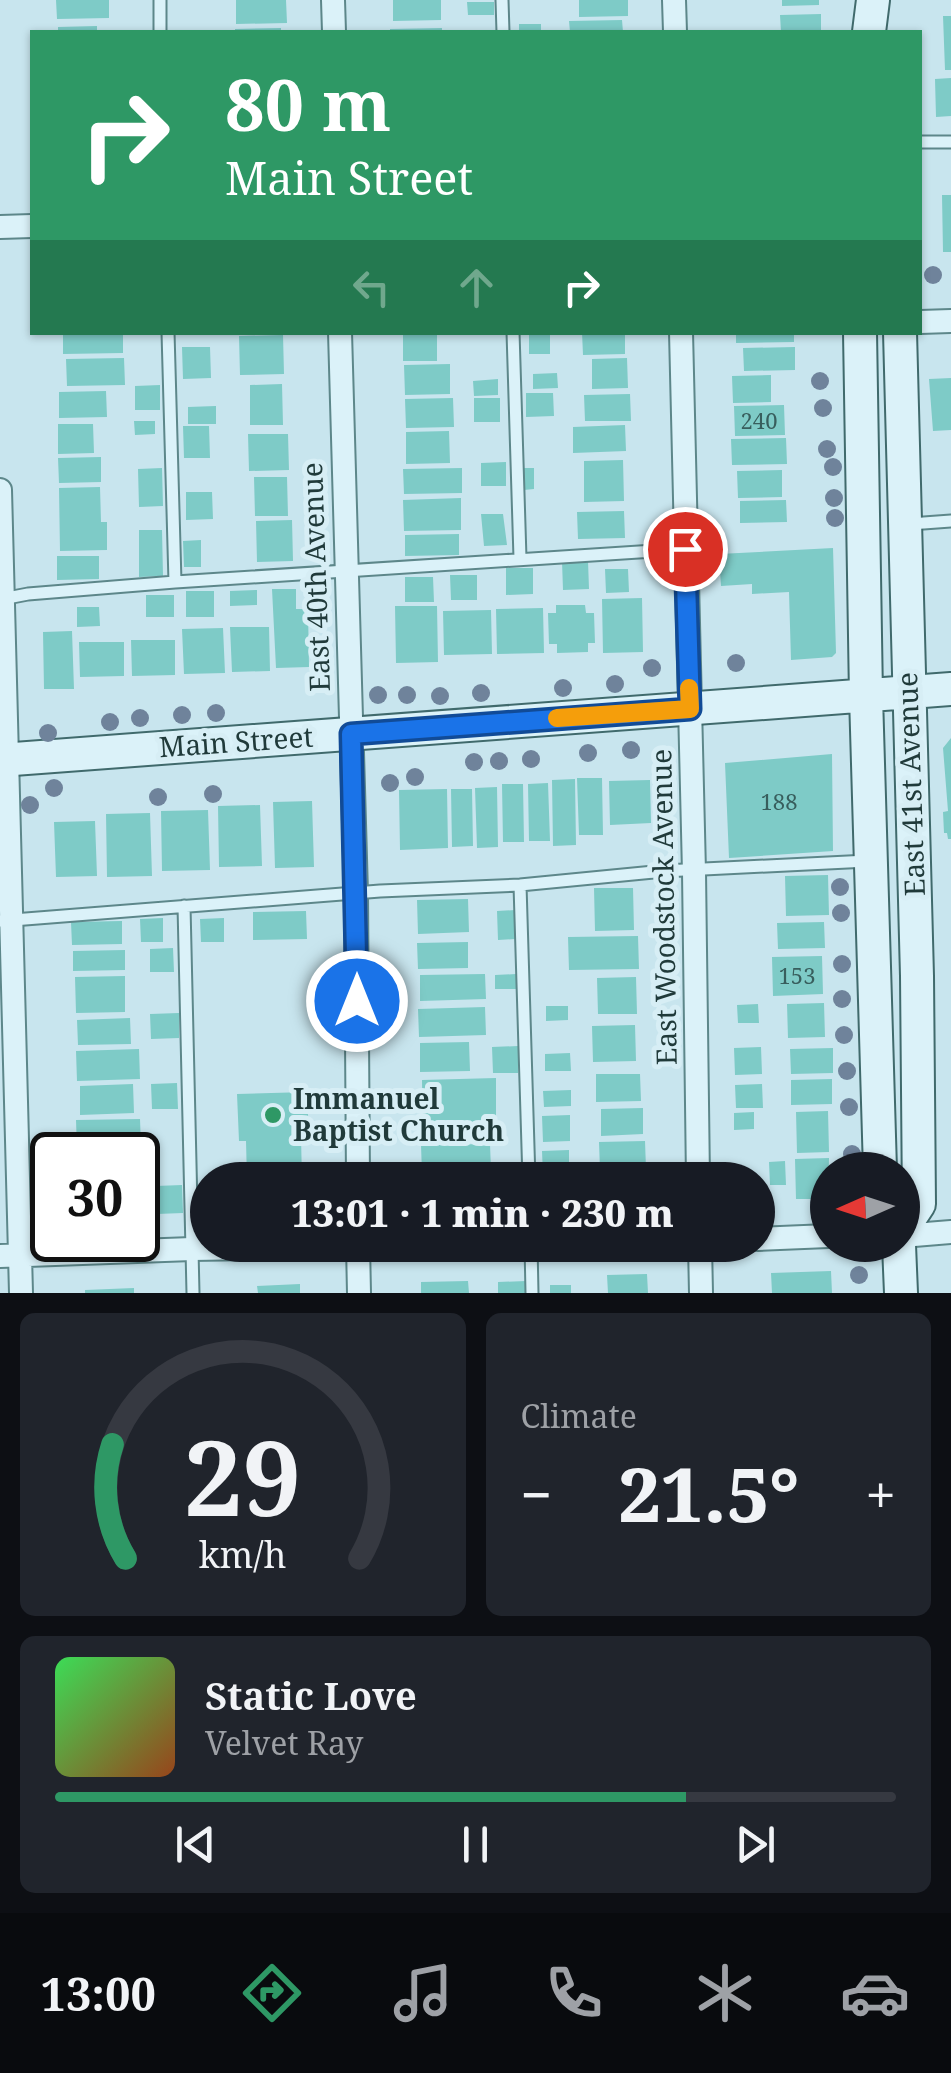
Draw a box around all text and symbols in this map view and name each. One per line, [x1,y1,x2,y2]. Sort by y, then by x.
text: 80 m [225,56,391,152]
icon: right [60,70,190,200]
text: Main Street [225,147,473,208]
icon: left [344,260,399,315]
icon: ahead [449,260,504,315]
icon: right [554,260,609,315]
house number: 240 [741,405,777,435]
street label: East 40th Avenue [292,462,338,692]
pin [643,507,728,592]
icon: arrive [658,522,713,577]
street label: East 41st Avenue [887,671,933,897]
street label: Main Street [158,717,314,765]
street label: East Woodstock Avenue [641,749,685,1065]
house number: 188 [761,786,797,816]
position arrow [305,949,409,1053]
house number: 153 [779,960,815,990]
place label: Immanuel Baptist Church [293,1079,504,1149]
marker: Immanuel Baptist Church [262,1104,284,1126]
speed limit sign: 30 [30,1132,160,1262]
north arrow [810,1152,920,1262]
map controls [810,1152,920,1262]
text: 13:01 · 1 min · 230 m [291,1186,674,1238]
text: Climate [521,1394,637,1437]
text: 29 [184,1405,302,1546]
text: 21.5° [618,1442,799,1544]
text: − [521,1456,552,1531]
text: + [865,1456,896,1531]
text: km/h [199,1530,287,1578]
text: Static Love [205,1669,417,1721]
text: Velvet Ray [205,1721,363,1764]
icon: previous [168,1817,223,1872]
icon: pause [448,1817,503,1872]
icon: next [728,1817,783,1872]
icon: directions [237,1958,307,2028]
icon: music [388,1958,458,2028]
icon: phone [539,1958,609,2028]
icon: climate [690,1958,760,2028]
icon: car [840,1958,910,2028]
text: 13:00 [40,1963,156,2024]

